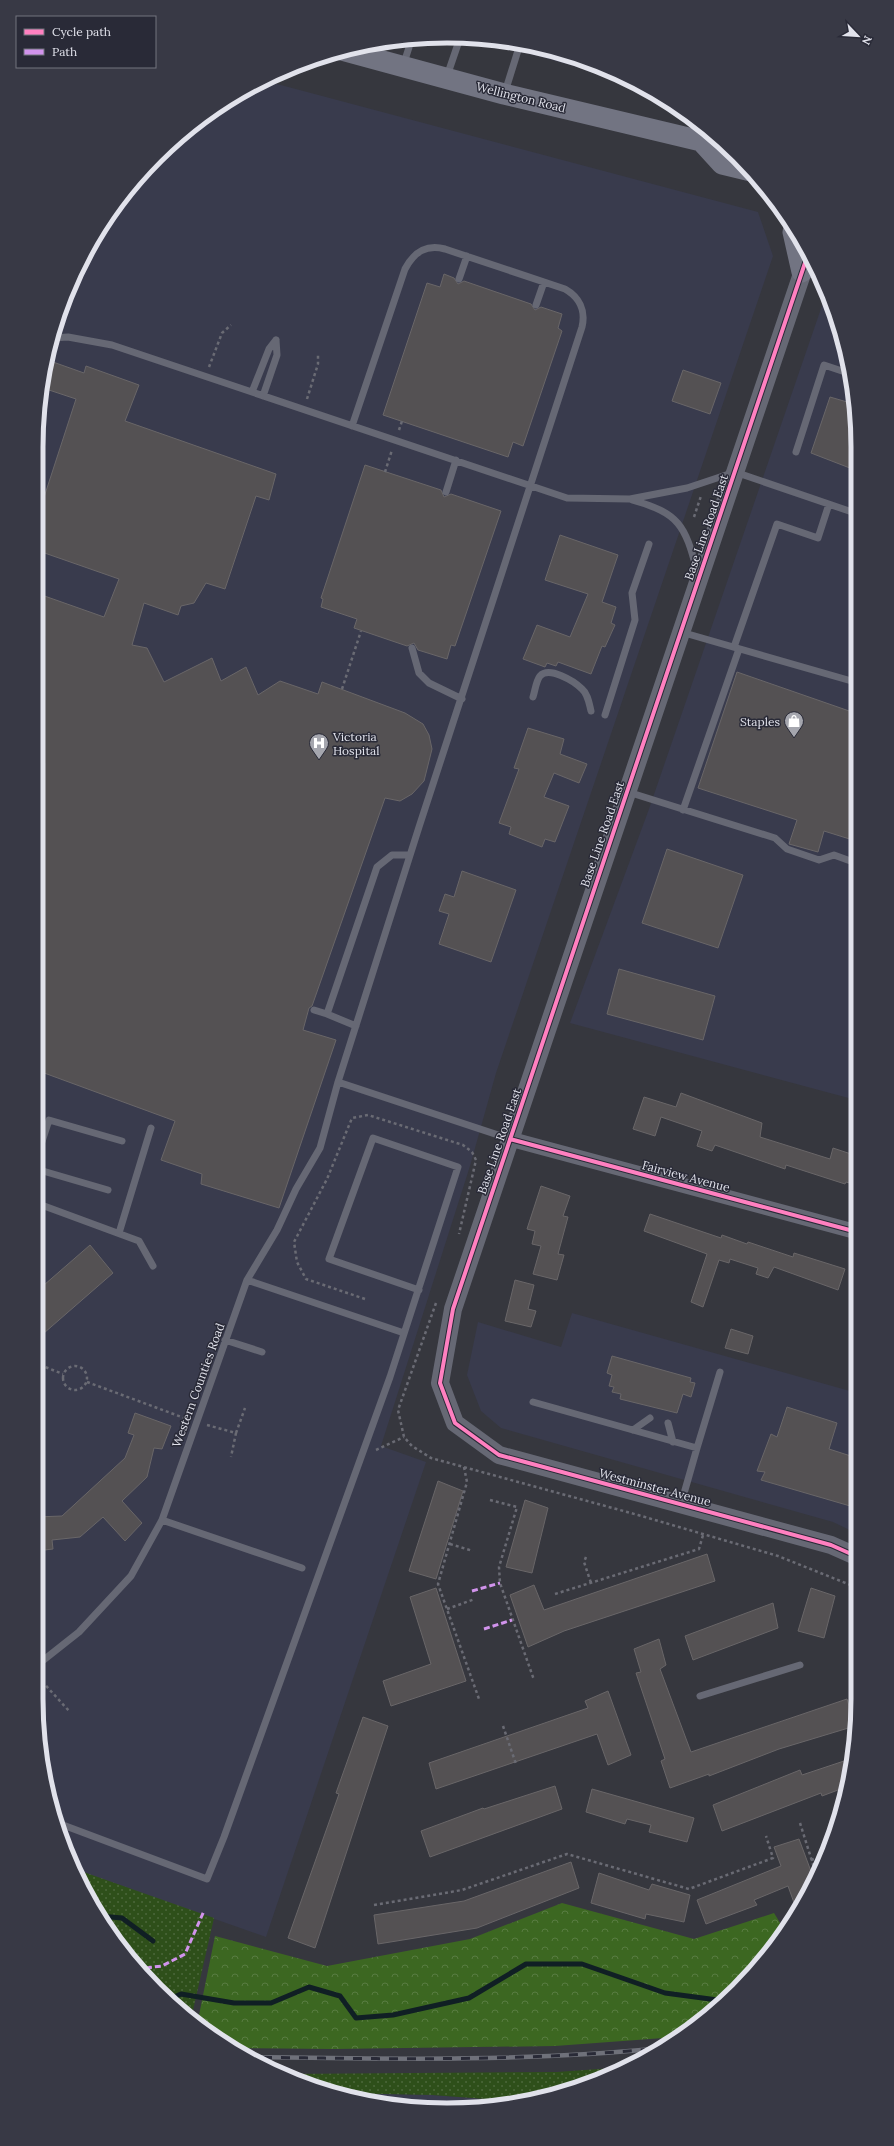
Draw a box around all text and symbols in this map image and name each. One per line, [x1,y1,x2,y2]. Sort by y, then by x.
legend [16,16,156,68]
north arrow [838,16,878,56]
text: Cycle path [52,24,111,39]
text: N [859,33,875,47]
text: Path [52,44,77,59]
street label: Wellington Road [475,79,567,115]
street label: Base Line Road East [681,472,731,582]
shop icon: Staples [783,710,805,738]
place label: Staples [740,714,780,729]
place label: Victoria Hospital [332,729,380,758]
hospital icon: Victoria Hospital [308,732,330,760]
street label: Base Line Road East [577,779,627,889]
street label: Base Line Road East [474,1086,524,1196]
street label: Fairview Avenue [640,1157,732,1195]
street label: Western Counties Road [169,1321,227,1449]
street label: Westminster Avenue [597,1465,713,1509]

